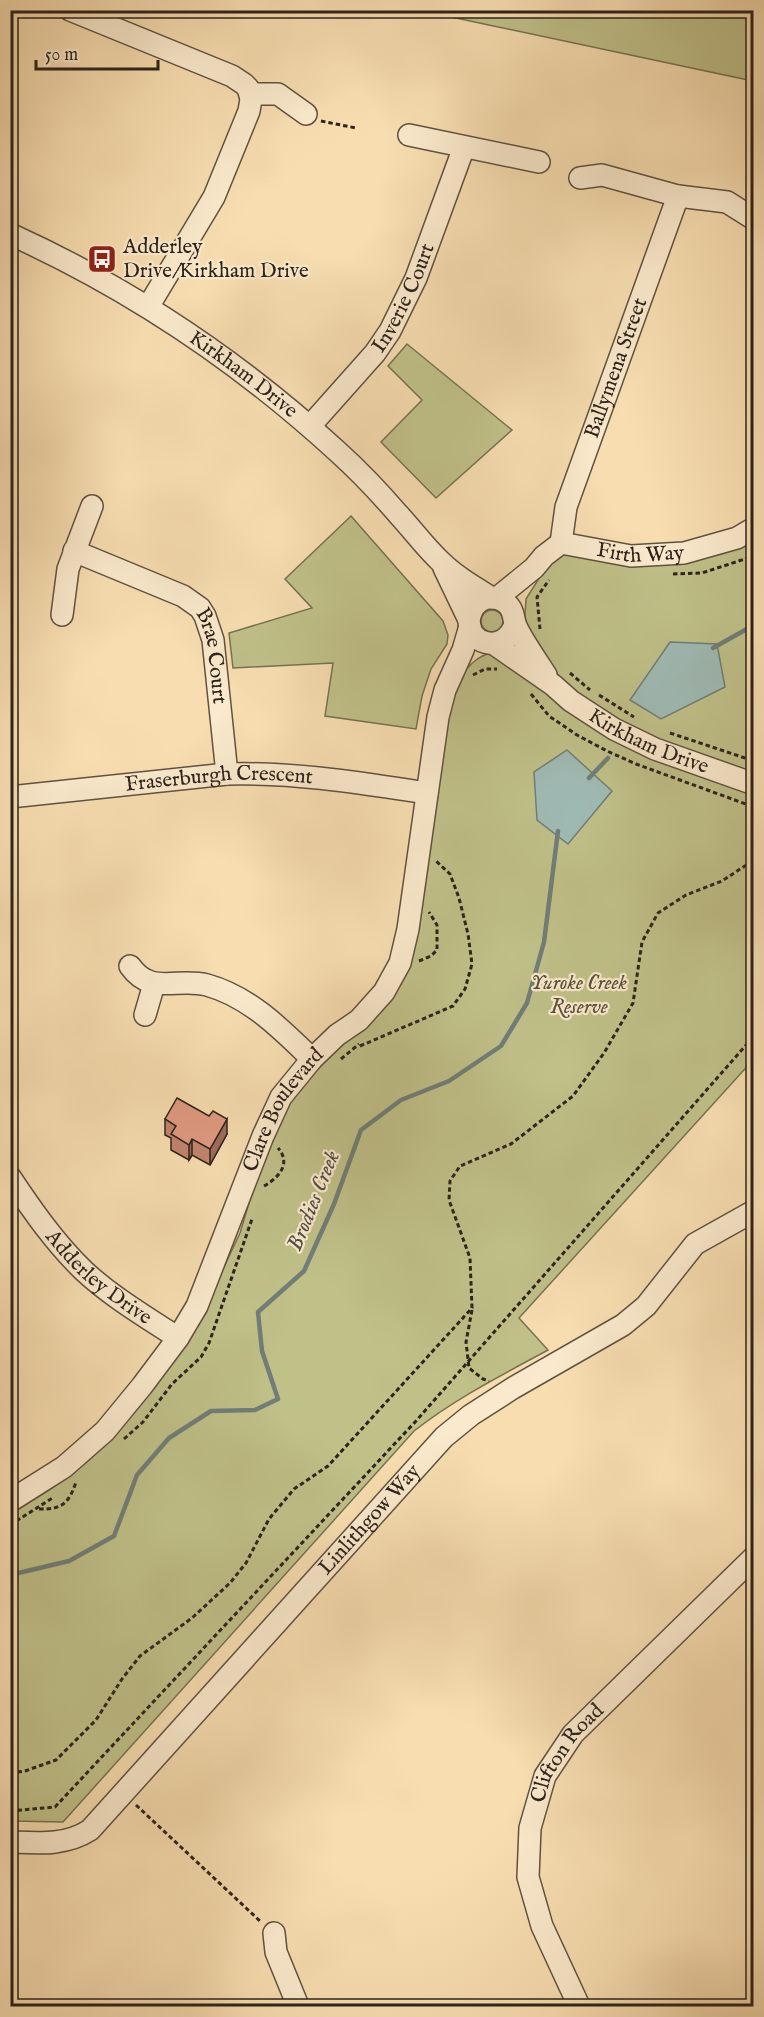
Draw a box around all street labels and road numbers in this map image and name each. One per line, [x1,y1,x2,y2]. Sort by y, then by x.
street label: Inverie Court [366,240,441,358]
street label: Ballymena Street [578,294,654,442]
street label: Kirkham Drive [184,325,304,425]
street label: Firth Way [594,536,685,570]
street label: Brae Court [189,602,233,705]
street label: Kirkham Drive [583,702,713,781]
street label: Fraserburgh Crescent [124,760,314,798]
street label: Clare Boulevard [237,1041,330,1176]
street label: Adderley Drive [39,1223,157,1331]
street label: Linlithgow Way [313,1458,427,1581]
street label: Clifton Road [525,1697,610,1806]

